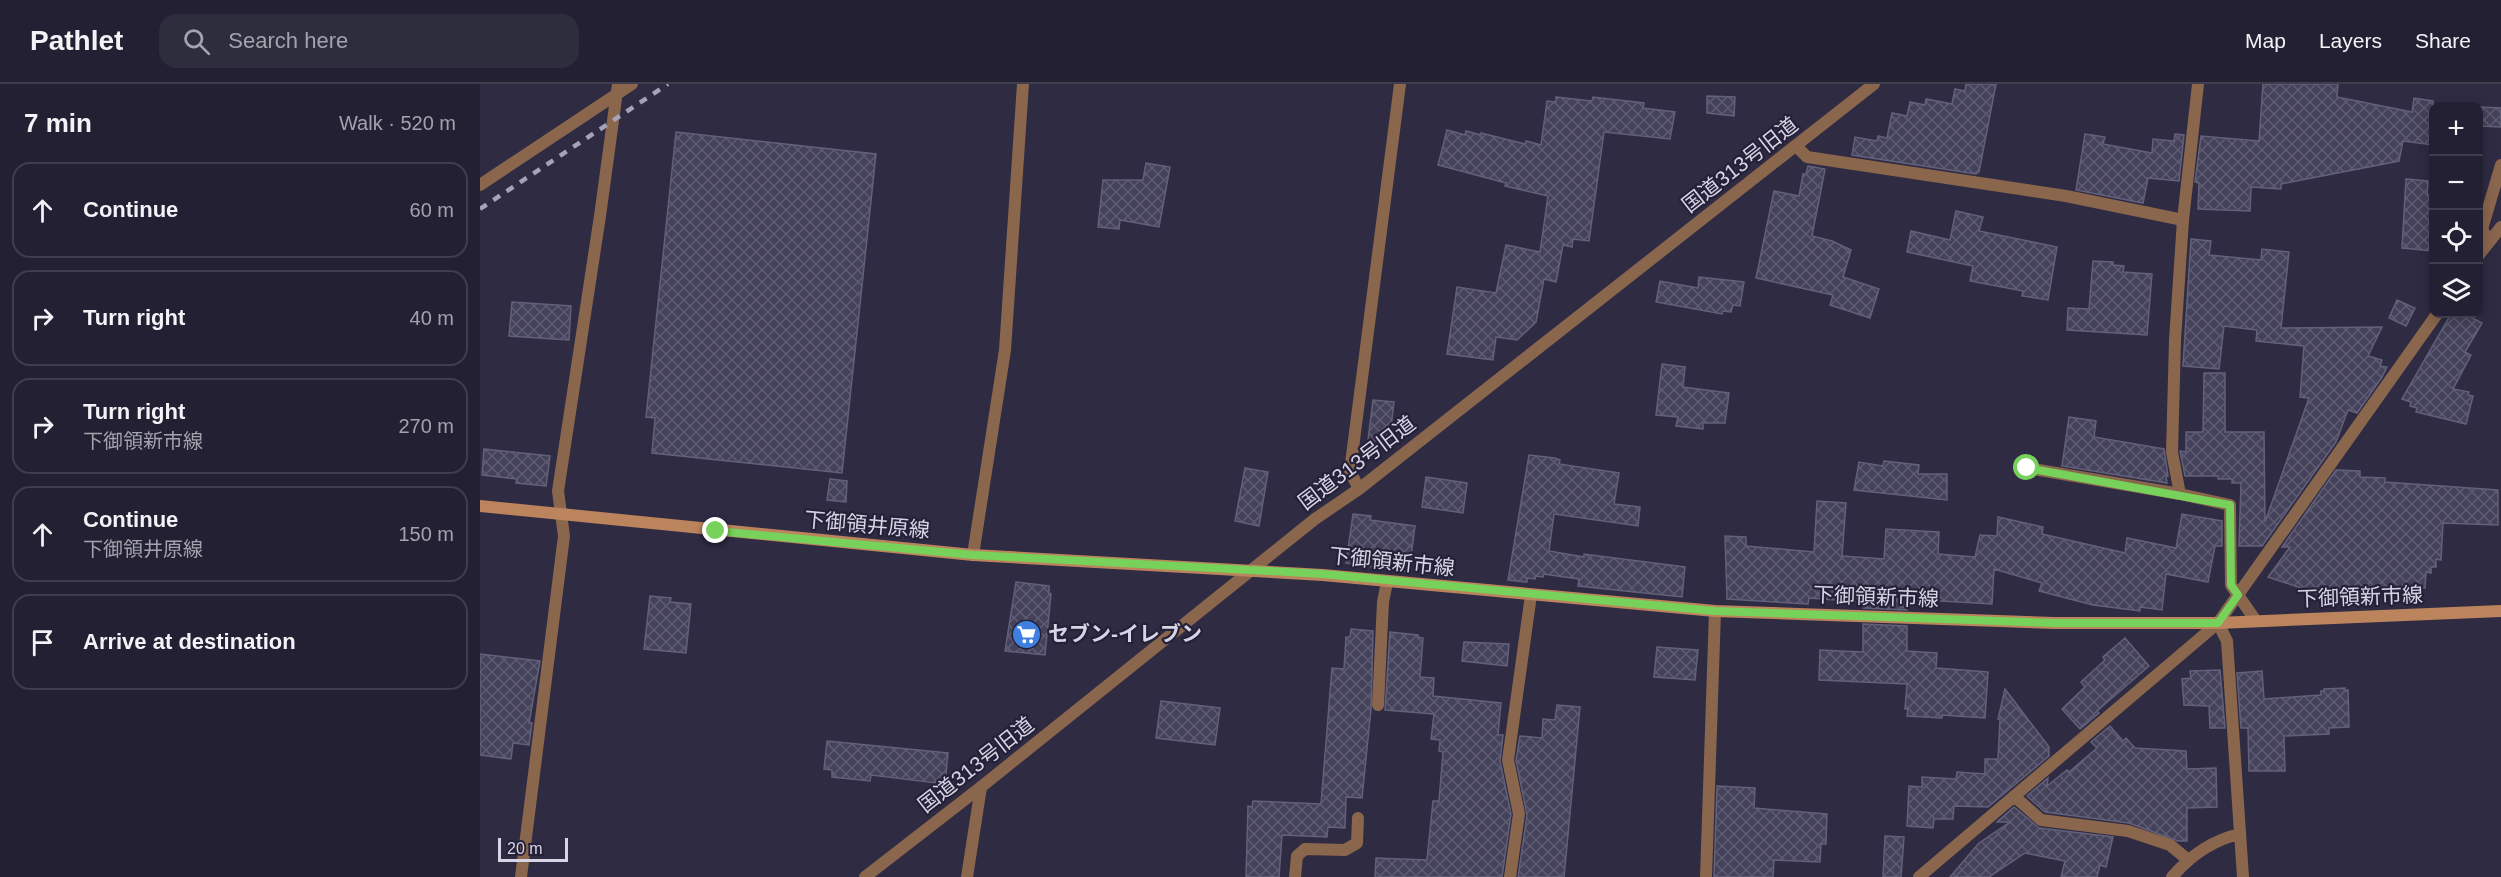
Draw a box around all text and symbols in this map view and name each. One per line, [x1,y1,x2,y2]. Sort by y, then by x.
search box [159,14,579,68]
text: Pathlet [30,25,123,56]
icon: search [180,25,213,58]
text: Search here [228,28,348,53]
text: Map [2245,29,2286,52]
text: Layers [2319,29,2382,52]
text: Share [2415,29,2471,52]
map controls [2429,102,2483,318]
button: + [2429,102,2483,156]
text: 7 min [24,108,92,138]
text: Walk · 520 m [339,112,456,134]
street label: 国道313号旧道 [1677,112,1802,217]
button: − [2429,156,2483,210]
icon: ahead [26,194,59,227]
text: Continue [83,197,178,222]
text: 60 m [410,199,454,221]
button: locate [2429,210,2483,264]
button: layers [2429,264,2483,318]
icon: right [26,302,59,335]
text: Turn right [83,305,185,330]
text: 40 m [410,307,454,329]
text: Turn right [83,399,185,424]
icon: right [26,410,59,443]
street label: 国道313号旧道 [1294,411,1420,514]
text: 270 m [398,415,454,437]
text: 下御領新市線 [83,430,203,452]
route start [2013,454,2039,480]
text: Continue [83,507,178,532]
street label: 下御領井原線 [803,508,931,541]
route end [702,517,728,543]
icon: ahead [26,518,59,551]
text: 150 m [398,523,454,545]
text: 下御領井原線 [83,538,203,560]
street label: 下御領新市線 [1328,543,1456,580]
street label: 下御領新市線 [1813,583,1939,610]
street label: 下御領新市線 [2297,583,2423,610]
supermarket icon: セブン-イレブン [1011,618,1043,650]
place label: セブン-イレブン [1048,622,1202,645]
icon: arrive [26,626,59,659]
text: Arrive at destination [83,629,296,654]
street label: 国道313号旧道 [913,712,1038,817]
scale bar [498,835,568,862]
text: 20 m [507,840,543,857]

